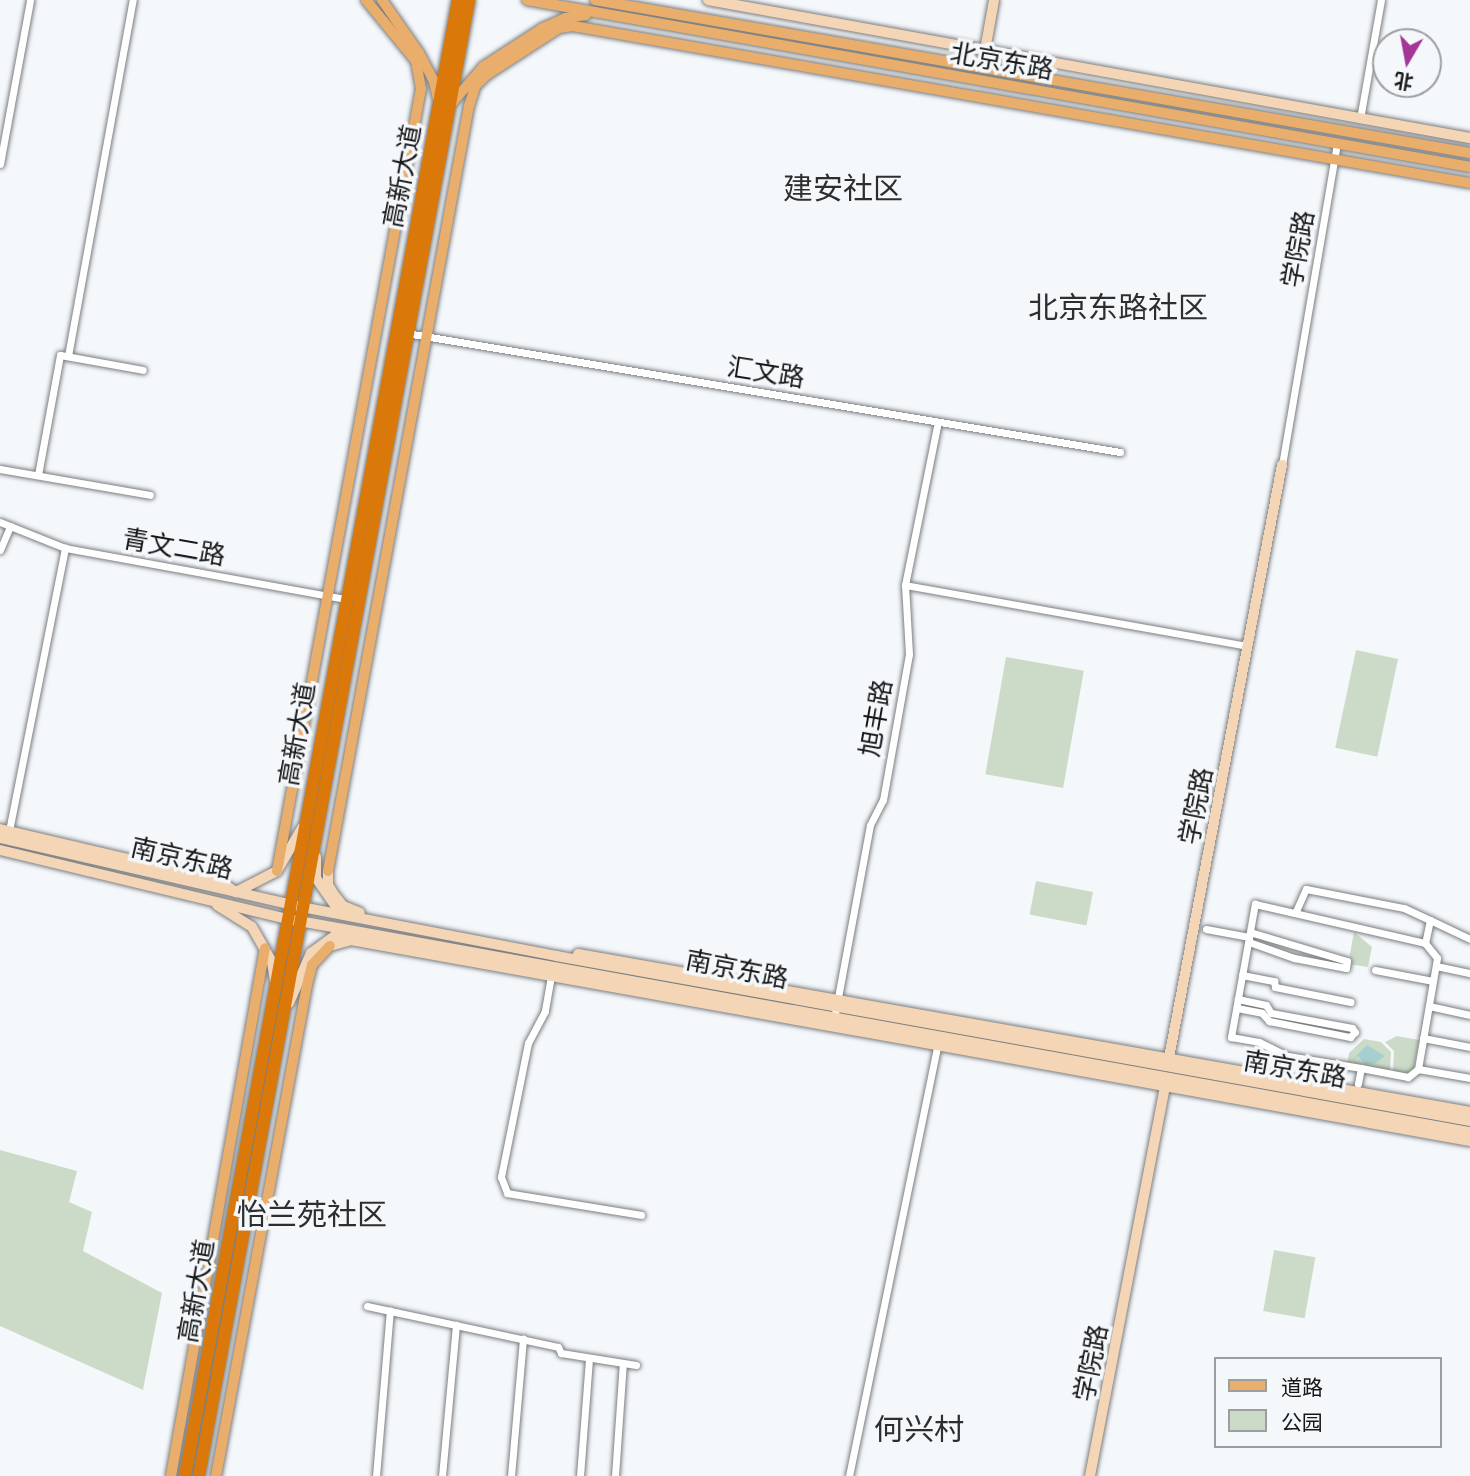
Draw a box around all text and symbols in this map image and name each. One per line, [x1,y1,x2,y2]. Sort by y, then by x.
north arrow [1372,28,1442,98]
street label: 北京东路 [948,37,1056,85]
text: 北 [1392,68,1415,95]
street label: 高新大道 [377,122,427,230]
district label: 建安社区 [783,170,903,206]
street label: 学院路 [1276,208,1320,290]
district label: 北京东路社区 [1028,289,1208,325]
street label: 汇文路 [725,350,807,394]
street label: 青文二路 [120,523,228,571]
street label: 旭丰路 [854,677,898,759]
street label: 高新大道 [273,680,321,788]
street label: 学院路 [1173,765,1219,847]
street label: 南京东路 [128,831,236,885]
street label: 南京东路 [683,944,791,994]
street label: 南京东路 [1241,1045,1349,1093]
district label: 怡兰苑社区 [237,1196,387,1232]
street label: 高新大道 [172,1237,220,1345]
street label: 学院路 [1068,1322,1114,1404]
legend [1214,1357,1442,1448]
text: 道路 [1281,1374,1323,1400]
text: 公园 [1281,1409,1323,1435]
district label: 何兴村 [874,1411,964,1447]

